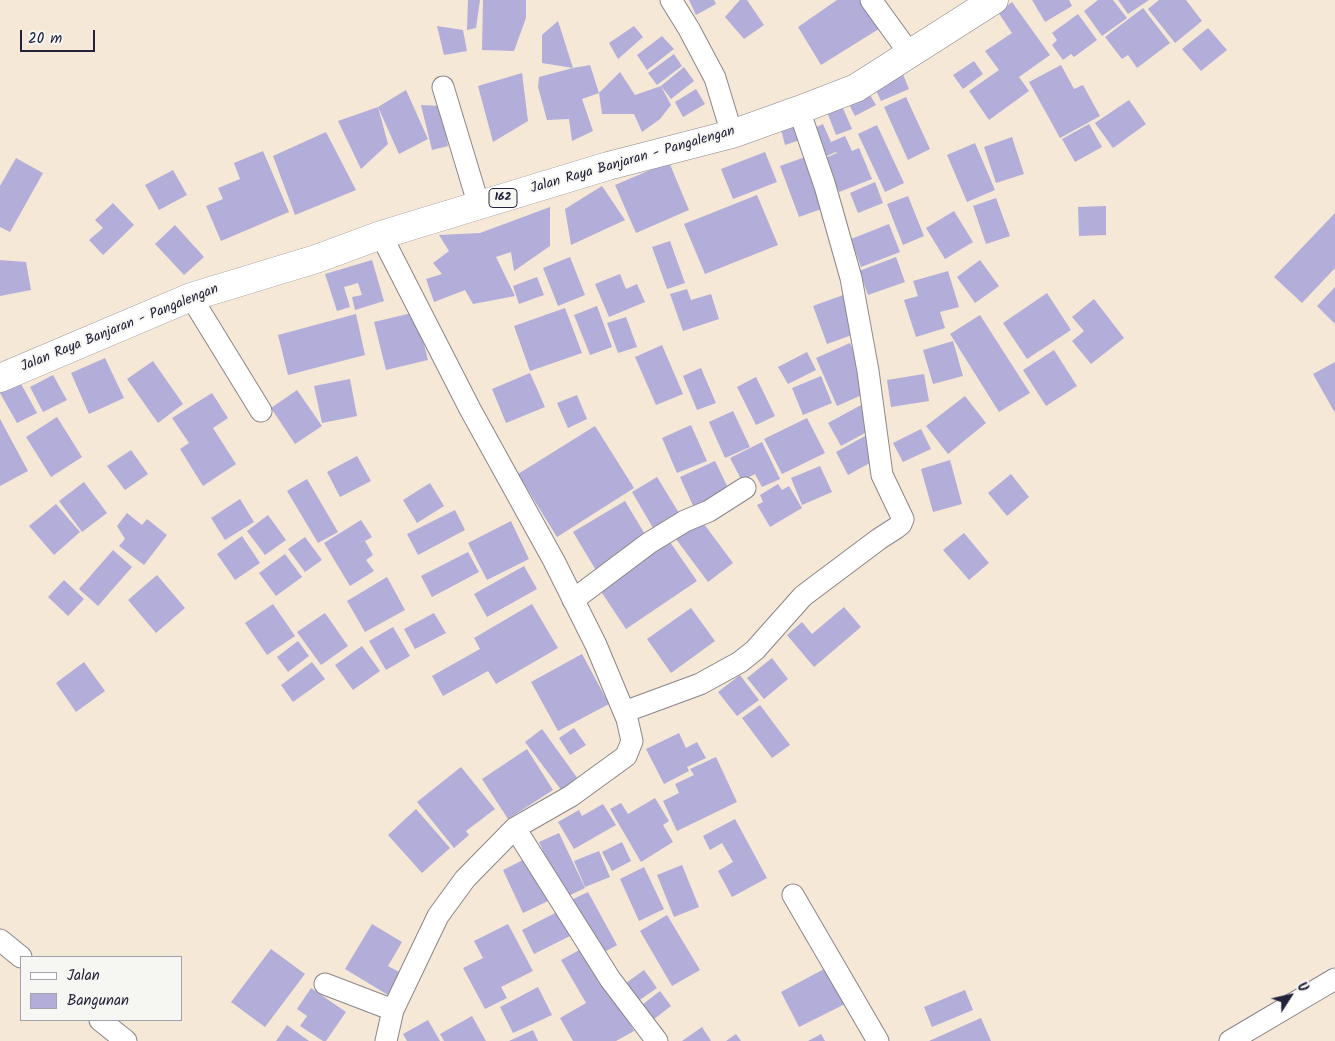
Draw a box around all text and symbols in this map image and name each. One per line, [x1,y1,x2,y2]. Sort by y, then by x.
scale bar [22,20,98,52]
text: 20 m [28,27,62,51]
street label: Jalan Raya Banjaran - Pangalengan [529,124,737,198]
road number: 162 [489,188,517,208]
street label: Jalan Raya Banjaran - Pangalengan [19,282,221,376]
legend [20,956,182,1021]
text: Jalan [67,964,100,988]
north arrow [1265,971,1315,1021]
text: U [1291,978,1314,997]
text: Bangunan [67,989,129,1013]

